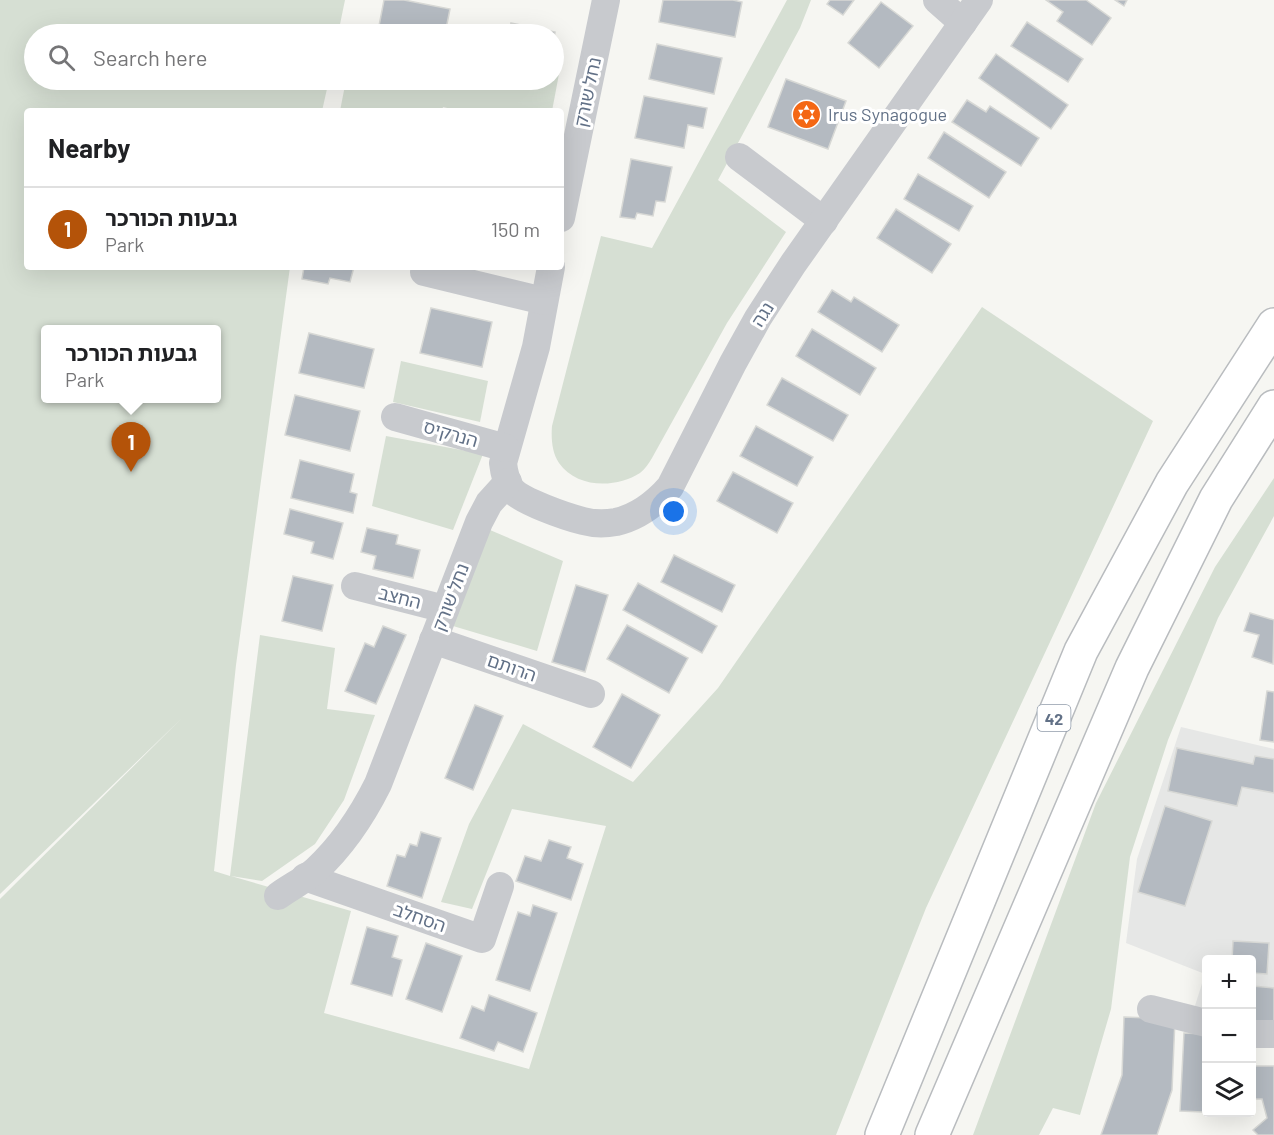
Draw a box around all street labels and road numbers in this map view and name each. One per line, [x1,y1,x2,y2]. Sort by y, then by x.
street label: נחל שורק [569,55,605,129]
street label: נגה [746,298,778,330]
street label: הנרקיס [421,415,481,451]
street label: נחל שורק [427,560,473,634]
street label: החצב [376,581,424,613]
street label: הרותם [484,648,540,686]
road number: 42 [1038,705,1070,731]
street label: הסחלב [391,898,449,936]

